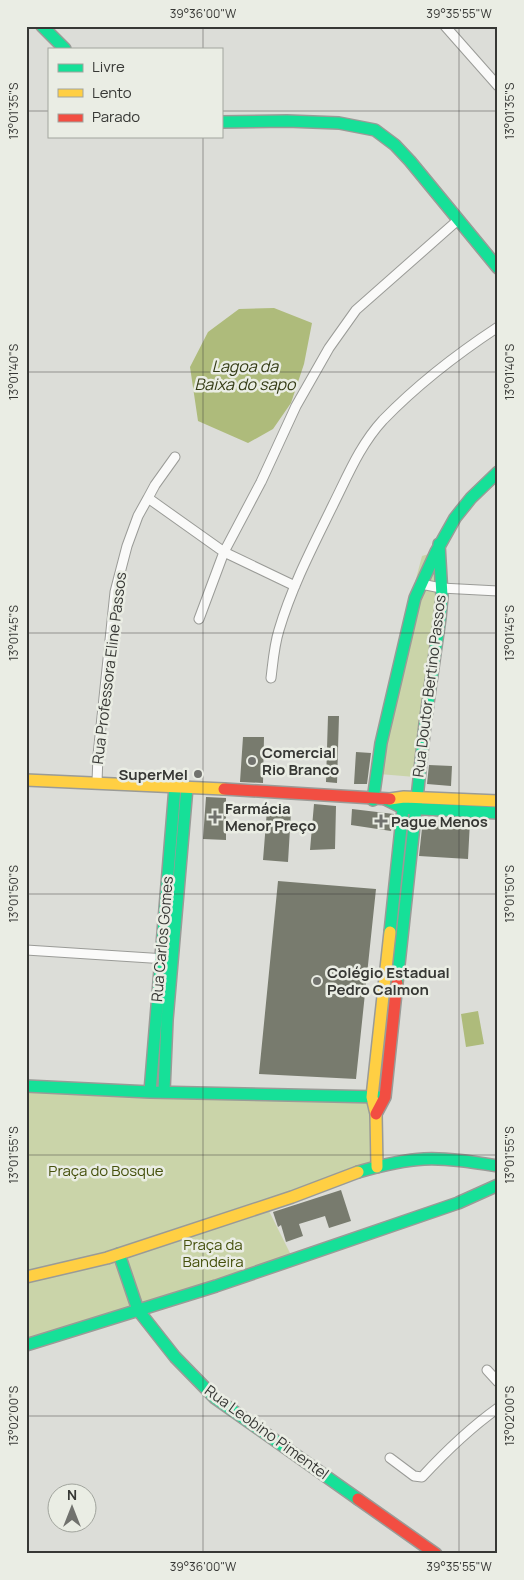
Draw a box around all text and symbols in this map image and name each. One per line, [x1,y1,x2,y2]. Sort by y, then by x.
text: 39°36'00"W [170,5,237,22]
text: 39°35'55"W [426,5,492,22]
legend [48,48,222,138]
text: Livre [92,56,125,77]
text: Lento [92,82,132,103]
text: 13°01'35"S [5,83,22,139]
text: 13°01'35"S [501,83,518,139]
text: Parado [92,106,140,127]
text: 13°01'40"S [5,344,22,400]
text: 13°01'40"S [501,344,518,400]
water label: Lagoa da Baixa do sapo [195,355,297,395]
street label: Rua Professora Eline Passos [87,571,131,765]
street label: Rua Doutor Bertino Passos [407,593,451,778]
text: 13°01'45"S [5,605,22,661]
text: 13°01'45"S [501,605,518,661]
place label: Comercial Rio Branco [262,742,339,780]
marker: Comercial Rio Branco [246,755,258,767]
place label: SuperMel [118,764,188,785]
marker: SuperMel [192,768,204,780]
place label: Farmácia Menor Preço [225,798,316,836]
marker: Farmácia Menor Preço [209,811,221,823]
place label: Pague Menos [391,811,488,832]
marker: Pague Menos [375,815,387,827]
text: 13°01'50"S [5,865,22,923]
text: 13°01'50"S [501,865,518,923]
street label: Rua Carlos Gomes [146,875,178,1003]
place label: Colégio Estadual Pedro Calmon [327,962,450,1000]
marker: Colégio Estadual Pedro Calmon [311,975,323,987]
text: 13°01'55"S [5,1126,22,1184]
text: 13°01'55"S [501,1126,518,1184]
park label: Praça do Bosque [48,1160,164,1181]
park label: Praça da Bandeira [183,1234,244,1272]
street label: Rua Leobino Pimentel [201,1380,333,1484]
text: 13°02'00"S [5,1386,22,1446]
text: 13°02'00"S [501,1386,518,1446]
north arrow [48,1482,98,1532]
text: N [67,1485,77,1504]
text: 39°36'00"W [170,1558,237,1575]
text: 39°35'55"W [426,1558,492,1575]

